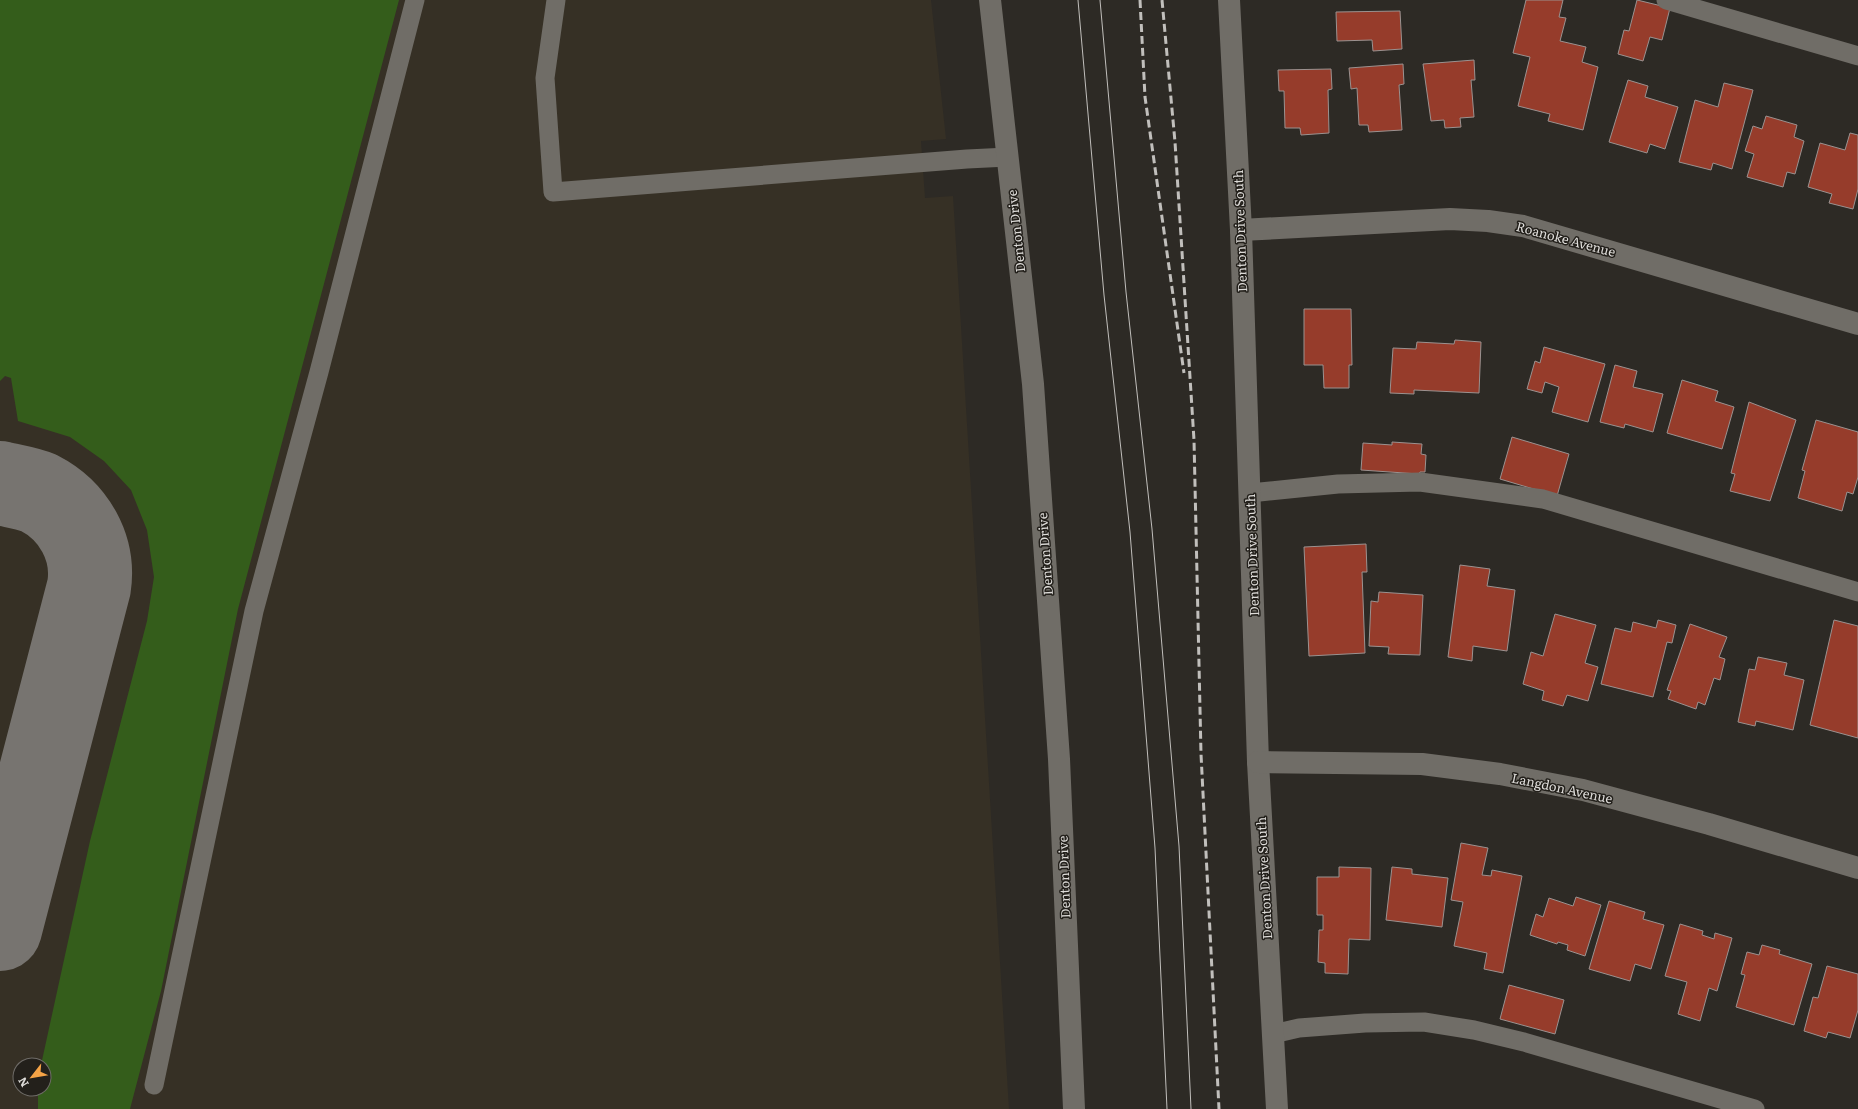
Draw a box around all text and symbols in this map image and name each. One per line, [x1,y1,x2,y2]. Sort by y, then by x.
street label: Denton Drive South [1228,169,1251,293]
street label: Denton Drive [1002,189,1029,273]
street label: Roanoke Avenue [1514,216,1618,261]
street label: Denton Drive South [1240,493,1263,617]
street label: Denton Drive [1032,512,1057,596]
street label: Langdon Avenue [1510,768,1615,808]
street label: Denton Drive South [1251,816,1276,940]
street label: Denton Drive [1053,835,1074,919]
north arrow [12,1057,52,1097]
text: N [13,1075,32,1091]

